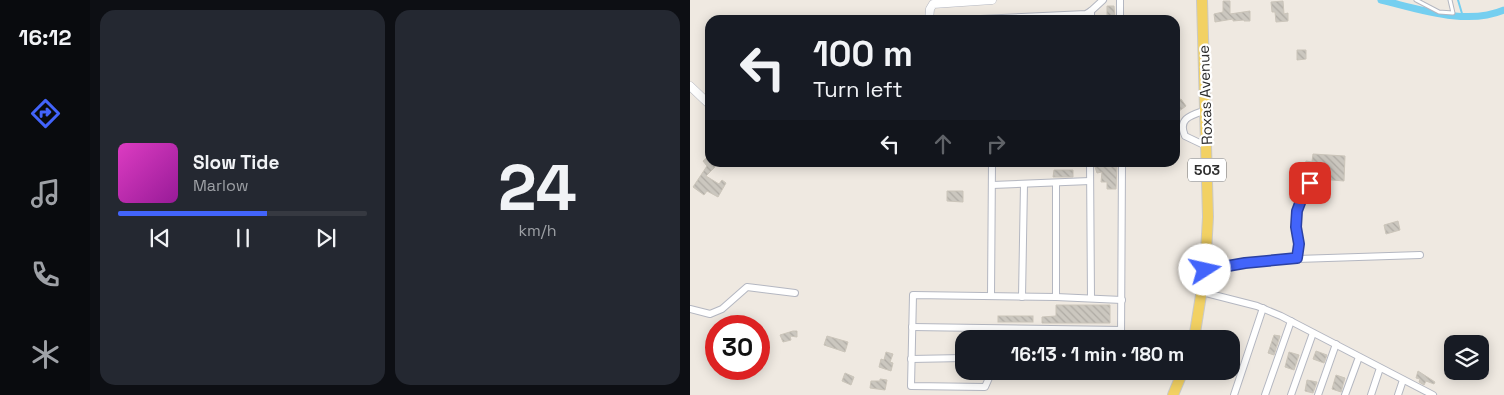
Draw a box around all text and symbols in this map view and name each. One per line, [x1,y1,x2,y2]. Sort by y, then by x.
text: 16:12 [18,23,72,51]
text: 100 m [813,32,913,76]
icon: left [730,35,795,100]
street label: Roxas Avenue [1194,45,1216,145]
text: Turn left [813,75,903,103]
icon: directions [28,96,63,131]
icon: left [876,130,904,158]
icon: ahead [929,130,957,158]
icon: right [982,130,1010,158]
text: 24 [498,146,577,229]
text: Slow Tide [193,150,279,175]
road number: 503 [1188,158,1226,182]
pin [1289,162,1331,204]
icon: arrive [1296,169,1324,197]
text: Marlow [193,175,249,196]
icon: music [28,176,63,211]
text: km/h [518,220,557,241]
icon: previous [146,224,174,252]
icon: pause [229,224,257,252]
icon: next [312,224,340,252]
position arrow [1178,243,1230,295]
icon: phone [28,257,63,292]
speed limit sign: 30 [705,315,770,380]
map controls [1444,335,1489,380]
button: layers [1444,335,1489,380]
icon: climate [28,337,63,372]
text: 16:13 · 1 min · 180 m [1011,342,1184,367]

